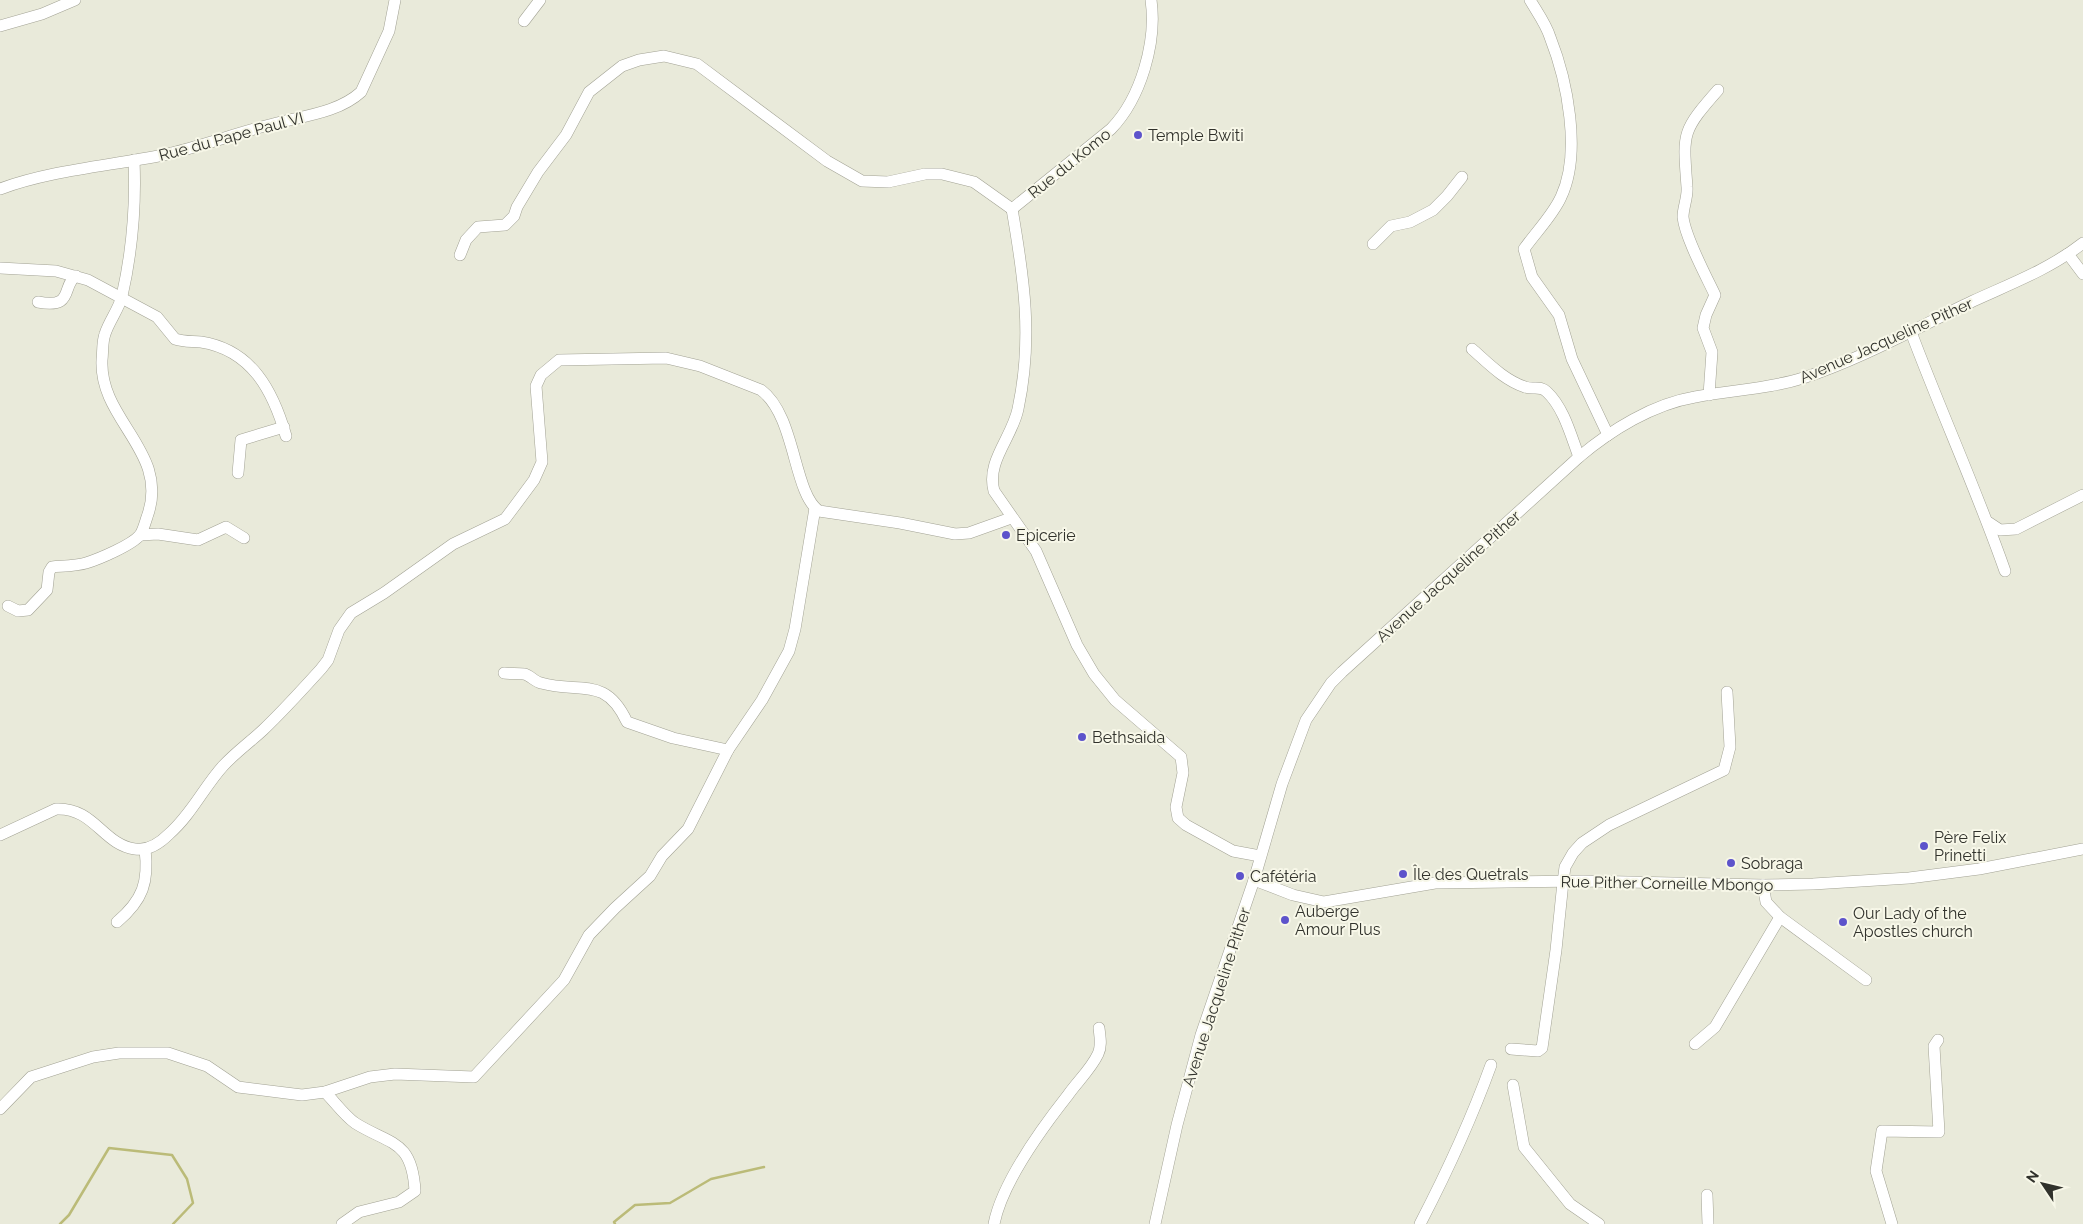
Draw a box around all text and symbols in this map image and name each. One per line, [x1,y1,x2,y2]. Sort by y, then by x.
street label: Rue du Pape Paul VI [157,108,306,165]
street label: Rue du Komo [1024,124,1114,202]
place label: Temple Bwiti [1148,126,1244,145]
marker: Temple Bwiti [1132,129,1144,141]
street label: Avenue Jacqueline Pither [1797,294,1976,387]
street label: Avenue Jacqueline Pither [1372,506,1525,646]
place label: Epicerie [1016,526,1076,545]
marker: Epicerie [1000,529,1012,541]
place label: Bethsaida [1092,728,1165,747]
marker: Bethsaida [1076,731,1088,743]
place label: Père Felix Prinetti [1934,828,2006,865]
marker: Père Felix Prinetti [1918,840,1930,852]
place label: Sobraga [1741,854,1803,873]
marker: Sobraga [1725,857,1737,869]
place label: Île des Quetrals [1413,864,1529,884]
place label: Cafétéria [1250,867,1316,886]
marker: Île des Quetrals [1397,868,1409,880]
marker: Cafétéria [1234,870,1246,882]
street label: Rue Pither Corneille Mbongo [1560,872,1774,895]
place label: Auberge Amour Plus [1295,902,1381,939]
place label: Our Lady of the Apostles church [1853,904,1973,941]
street label: Avenue Jacqueline Pither [1178,905,1255,1089]
marker: Auberge Amour Plus [1279,914,1291,926]
marker: Our Lady of the Apostles church [1837,916,1849,928]
north arrow [2018,1159,2068,1209]
text: N [2023,1168,2042,1186]

